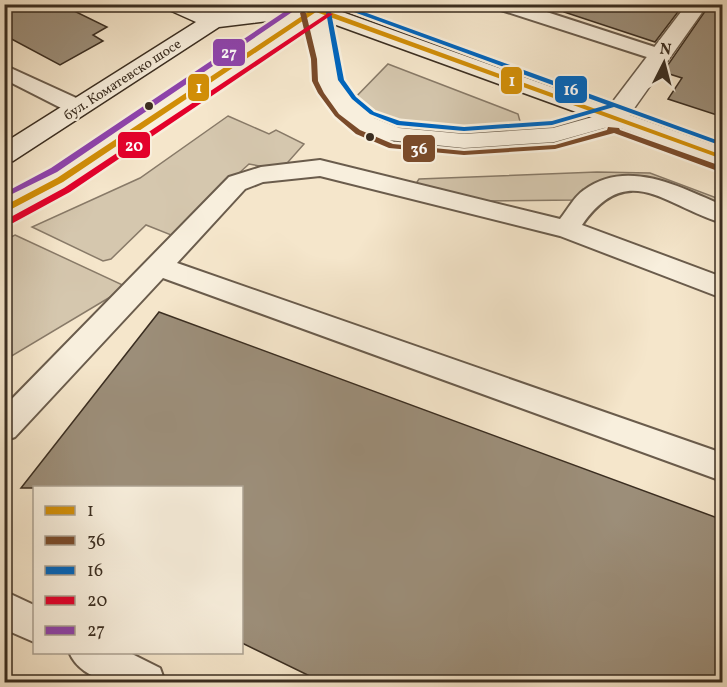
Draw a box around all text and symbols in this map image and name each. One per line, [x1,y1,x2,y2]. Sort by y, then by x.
north arrow [634,33,694,93]
street label: бул. Коматевско шосе [60,35,186,125]
line badge: 27 [212,38,246,67]
text: N [658,39,673,62]
text: 27 [221,43,237,65]
line badge: 1 [500,66,523,95]
text: 1 [509,71,515,93]
line badge: 1 [187,73,210,102]
line badge: 16 [554,75,588,104]
text: 1 [196,78,202,100]
text: 16 [563,80,579,102]
unlabelled marker [143,100,155,112]
line badge: 20 [117,131,151,159]
unlabelled marker [364,131,376,143]
line badge: 36 [402,134,436,163]
text: 20 [125,136,143,158]
text: 36 [411,139,428,161]
legend [33,486,243,654]
text: 1 [87,499,94,524]
text: 36 [87,529,105,554]
text: 16 [87,559,103,584]
text: 20 [87,589,107,614]
text: 27 [87,619,105,644]

